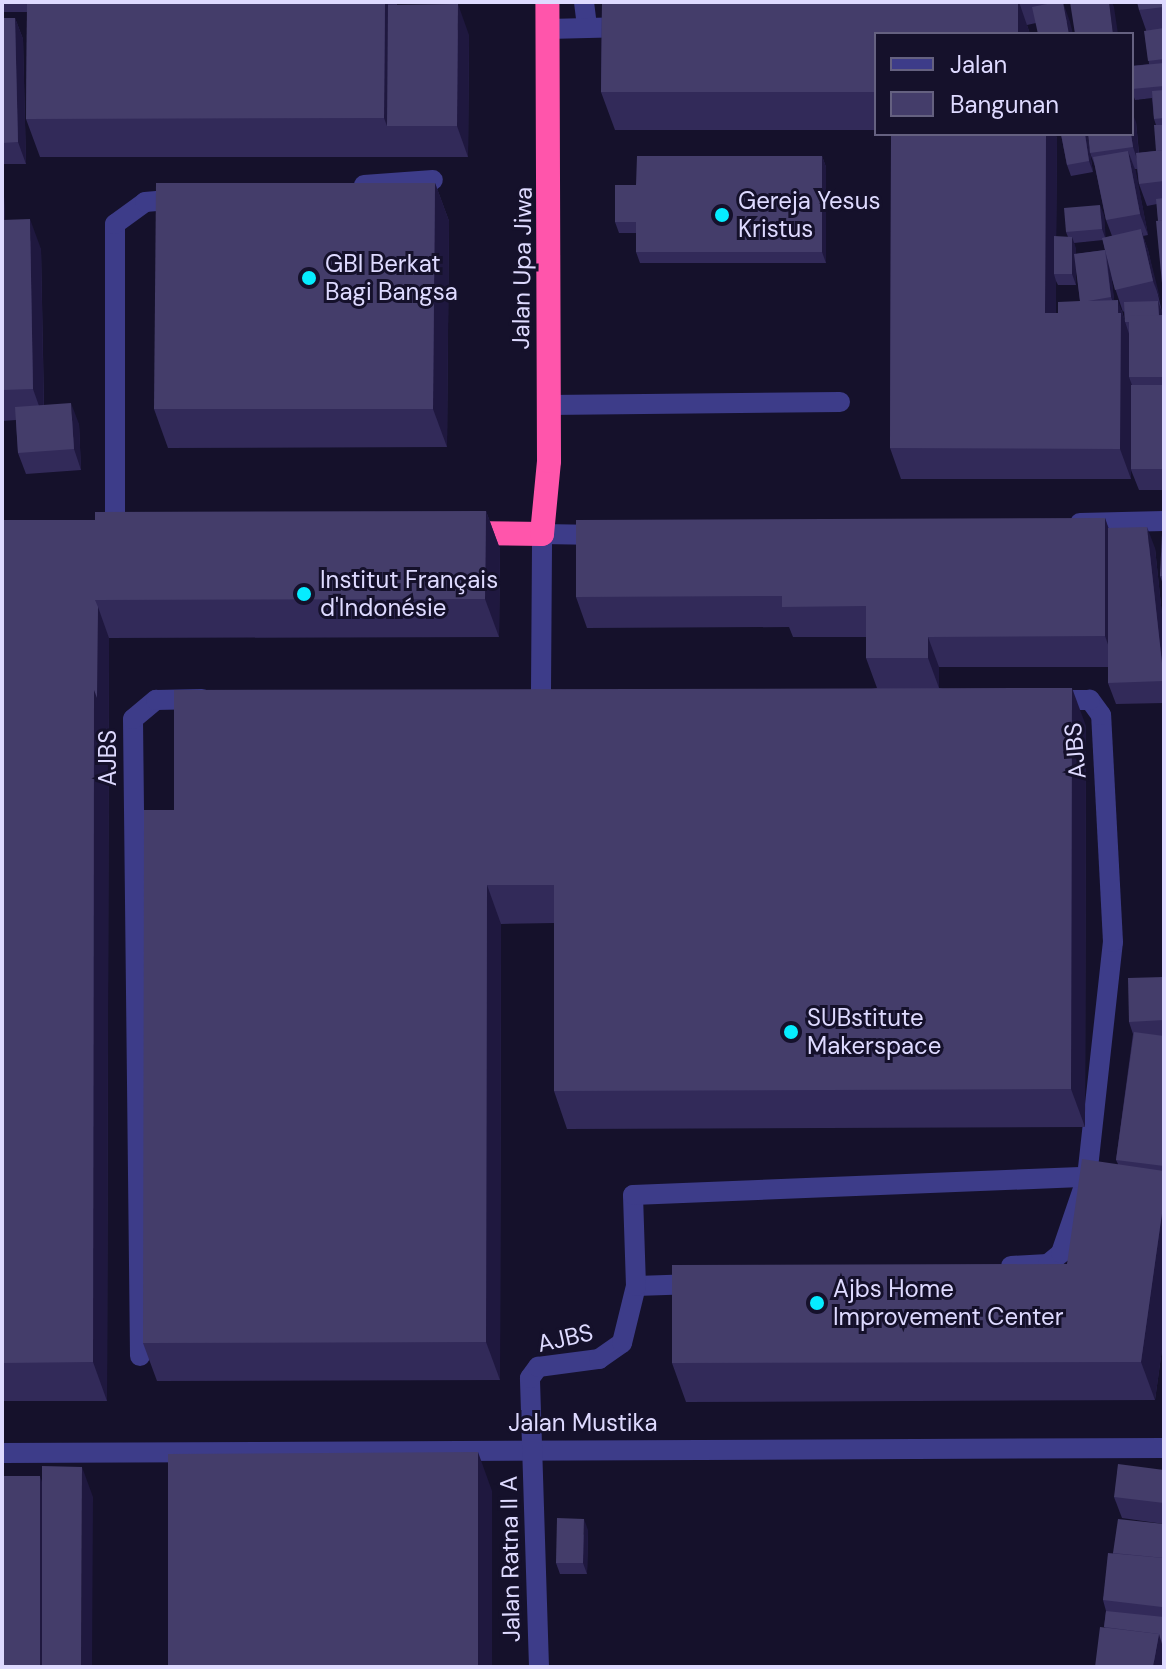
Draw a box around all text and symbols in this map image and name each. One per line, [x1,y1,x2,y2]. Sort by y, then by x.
legend [874,32,1134,136]
text: Jalan [950,49,1007,80]
text: Bangunan [950,89,1059,120]
street label: Jalan Upa Jiwa [506,186,538,350]
place label: Gereja Yesus Kristus [738,187,880,243]
marker: Gereja Yesus Kristus [713,206,731,224]
place label: GBI Berkat Bagi Bangsa [325,250,458,306]
marker: GBI Berkat Bagi Bangsa [300,269,318,287]
place label: Institut Français d'Indonésie [320,566,498,622]
marker: Institut Français d'Indonésie [295,585,313,603]
street label: AJBS [1058,722,1092,780]
street label: AJBS [94,730,122,786]
place label: SUBstitute Makerspace [807,1004,941,1060]
marker: SUBstitute Makerspace [782,1023,800,1041]
place label: Ajbs Home Improvement Center [833,1275,1064,1331]
marker: Ajbs Home Improvement Center [808,1294,826,1312]
street label: AJBS [534,1318,596,1358]
street label: Jalan Mustika [508,1409,658,1437]
street label: Jalan Ratna II A [494,1476,526,1642]

